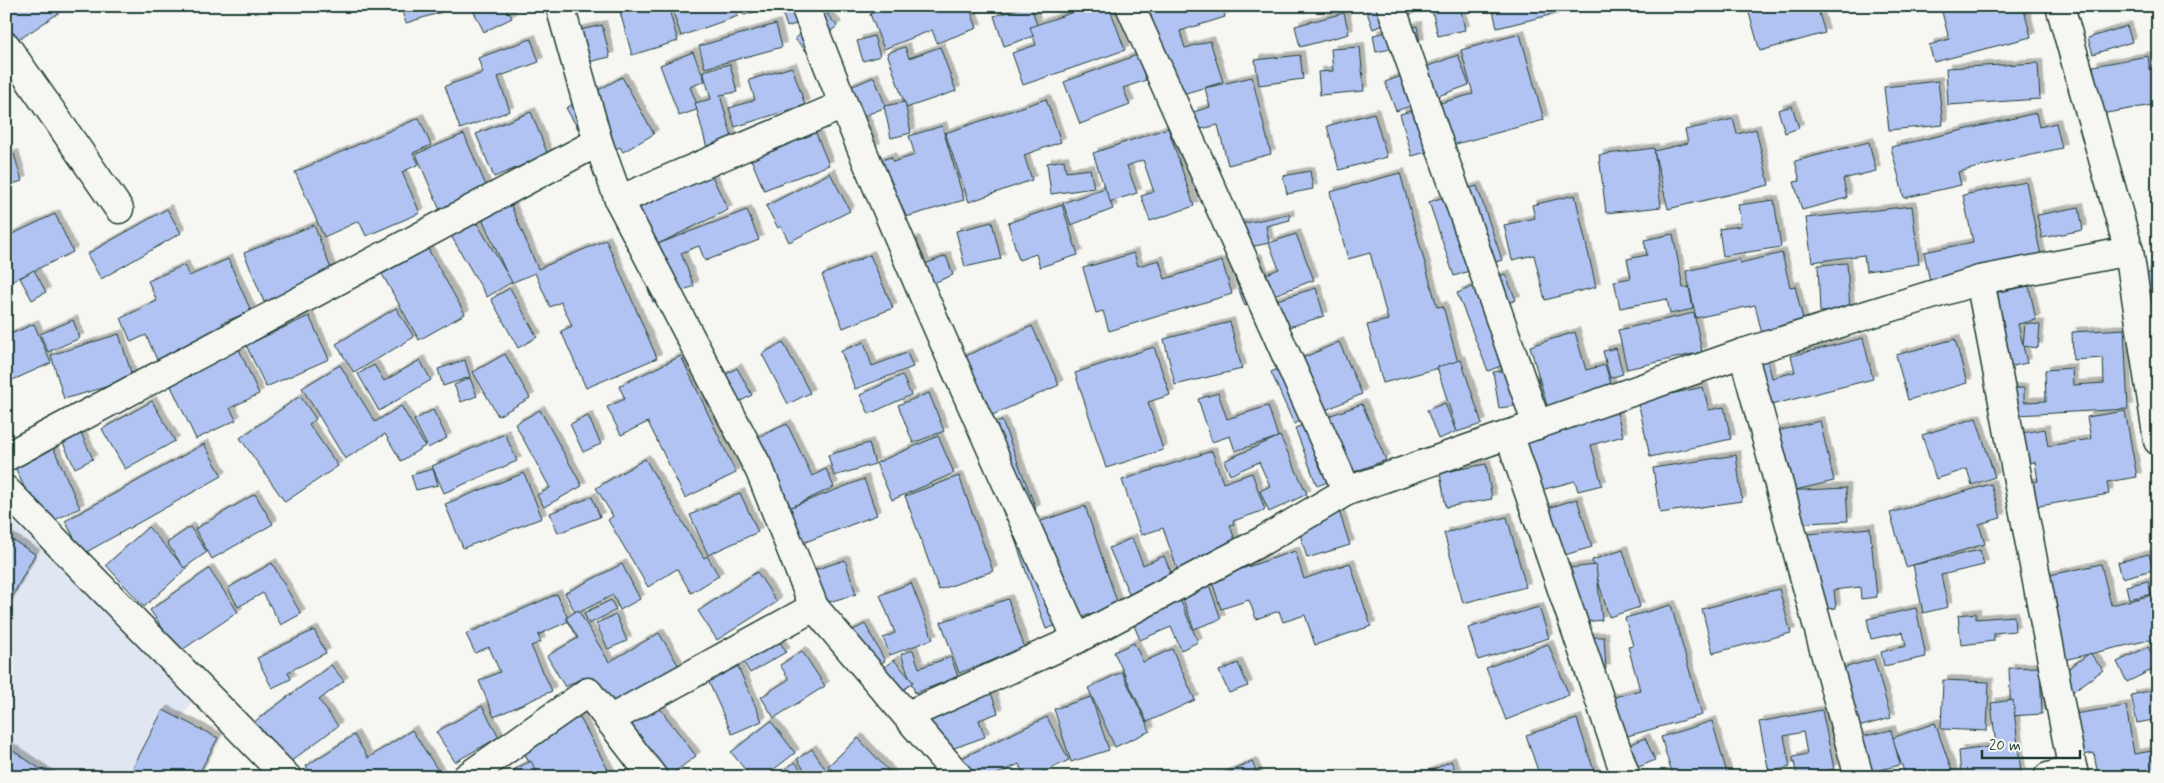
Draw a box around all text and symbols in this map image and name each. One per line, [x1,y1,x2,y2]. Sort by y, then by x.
scale bar [1982,728,2079,760]
text: 20 m [1989,736,2021,756]

